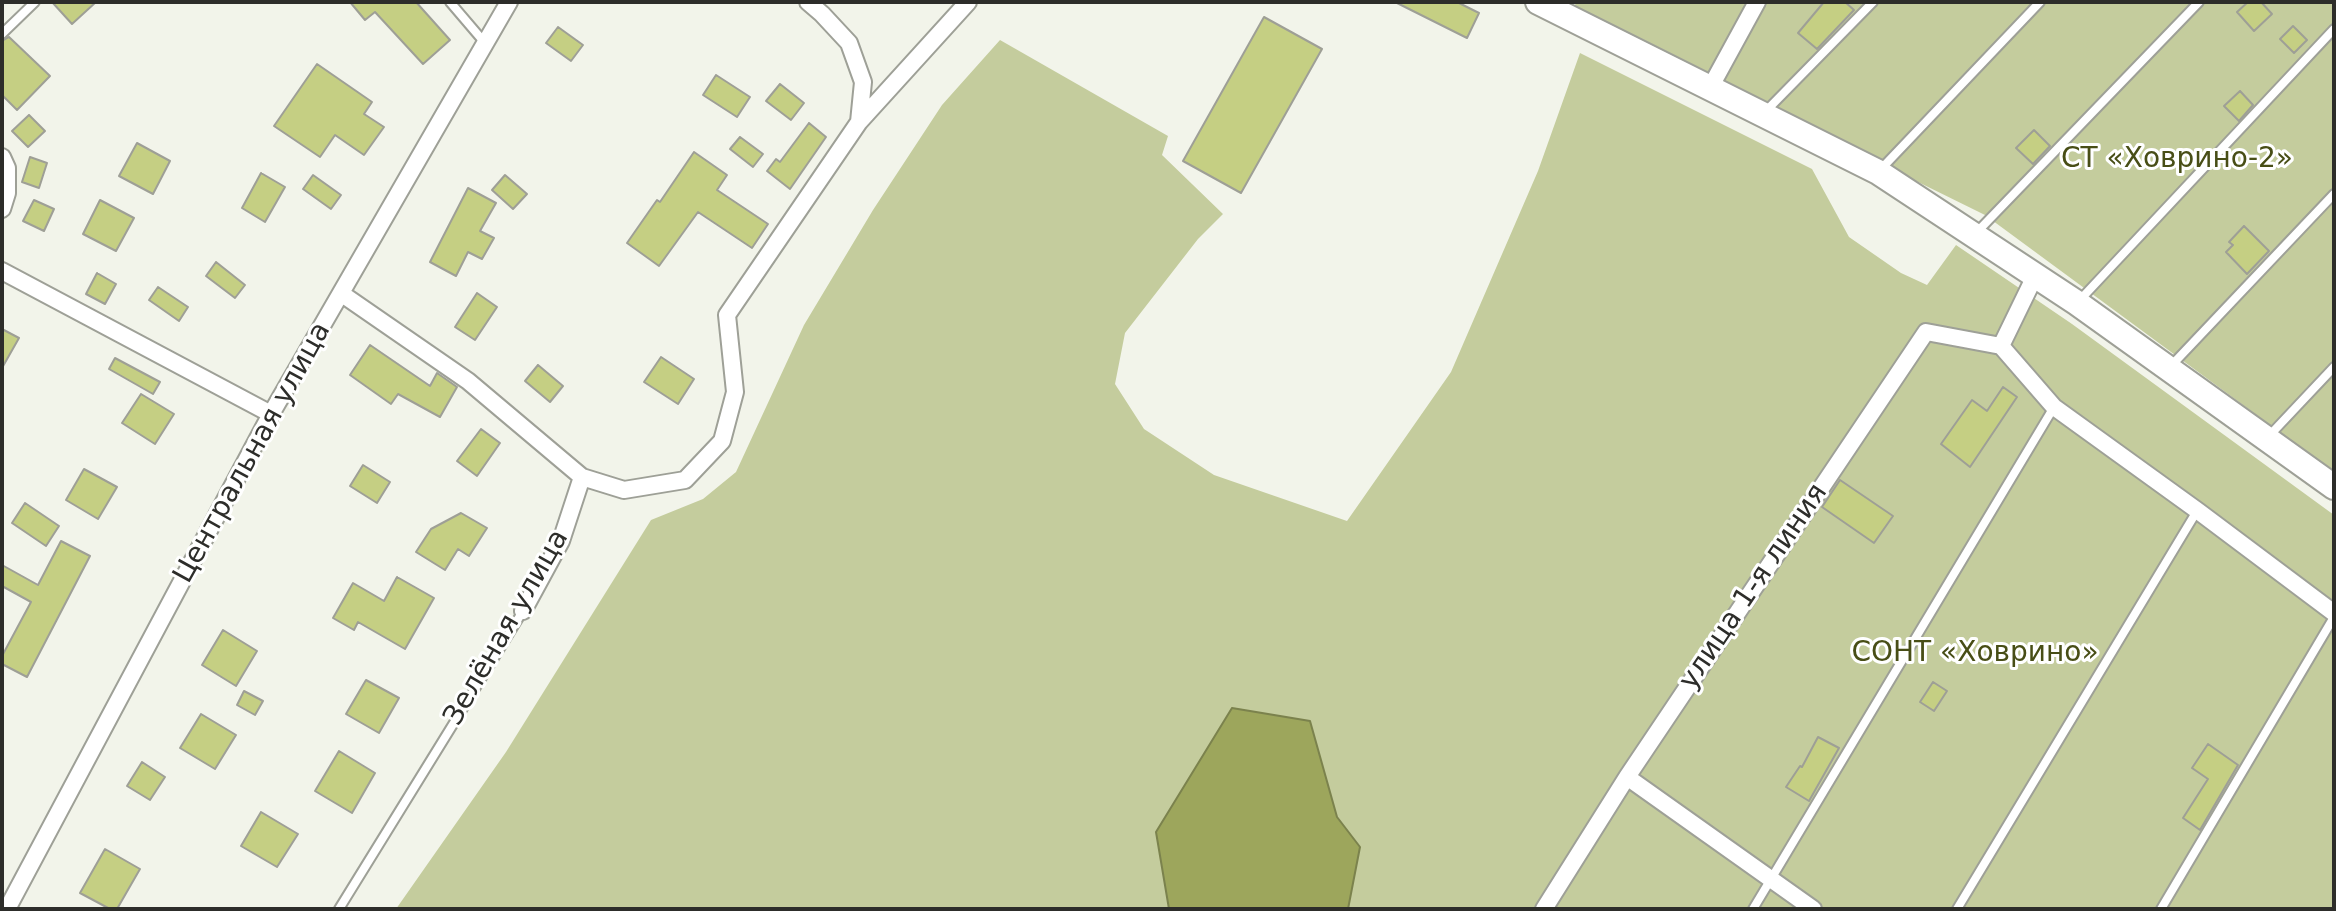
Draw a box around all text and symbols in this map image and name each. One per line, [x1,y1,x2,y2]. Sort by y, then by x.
park label: СТ «Ховрино-2» [2061,143,2293,177]
street label: Центральная улица [167,317,339,589]
street label: улица 1-я линия [1673,478,1835,696]
street label: Зелёная улица [437,524,577,732]
park label: СОНТ «Ховрино» [1851,637,2099,671]

